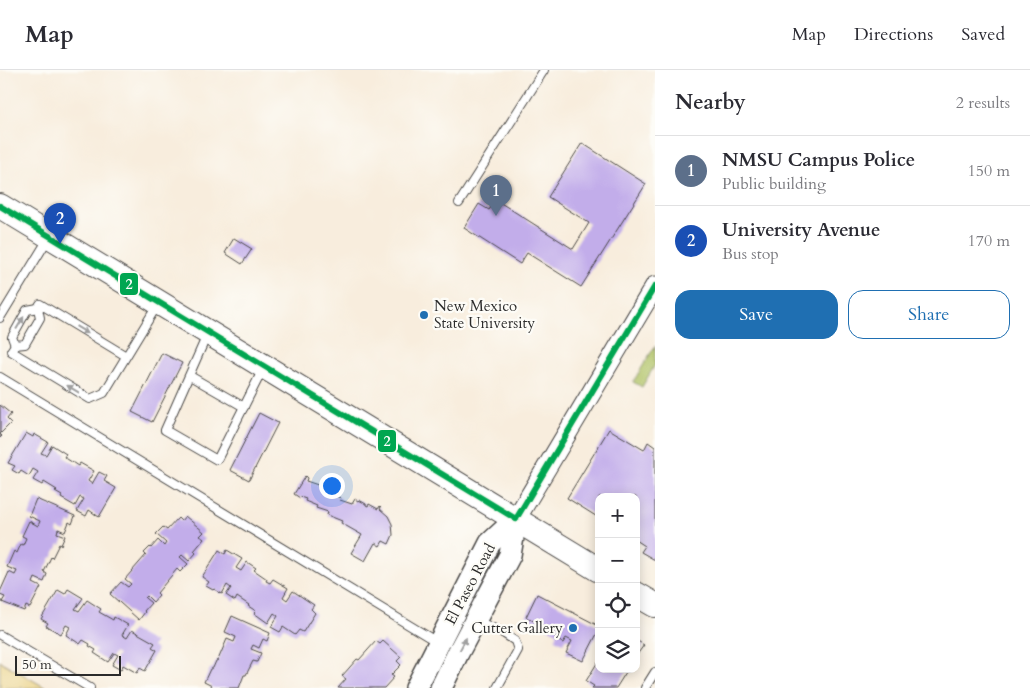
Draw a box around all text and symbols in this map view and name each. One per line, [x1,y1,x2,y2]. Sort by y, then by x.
text: Map [25,18,74,51]
text: Map [792,22,826,47]
text: Directions [854,22,933,47]
text: Saved [961,22,1005,47]
text: Nearby [675,88,746,117]
text: 2 results [956,92,1010,114]
text: NMSU Campus Police [722,147,915,173]
text: 1 [687,160,695,182]
text: 150 m [968,160,1010,182]
text: Public building [722,173,826,195]
pin: 1 [480,175,512,216]
pin: 2 [44,203,76,244]
text: University Avenue [722,217,880,243]
text: 2 [687,230,695,252]
text: 170 m [968,230,1010,252]
text: Bus stop [722,243,779,265]
line badge: 2 [119,272,139,296]
text: 2 [125,275,133,294]
button: Save [675,290,838,339]
button: Share [848,290,1010,339]
place label: New Mexico State University [434,296,535,333]
marker: New Mexico State University [418,309,430,321]
one-way arrow [16,316,25,329]
one-way arrow [75,325,88,334]
one-way arrow [67,384,80,393]
line badge: 2 [377,429,397,453]
text: 2 [383,432,391,451]
your location [319,473,345,499]
map controls [595,493,640,673]
button: + [595,493,640,538]
button: − [595,538,640,583]
street label: El Paseo Road [440,540,500,628]
button: locate [595,583,640,628]
place label: Cutter Gallery [471,618,563,638]
marker: Cutter Gallery [567,622,579,634]
button: layers [595,628,640,673]
one-way arrow [459,637,467,652]
scale bar [15,653,121,676]
text: 50 m [22,655,52,674]

